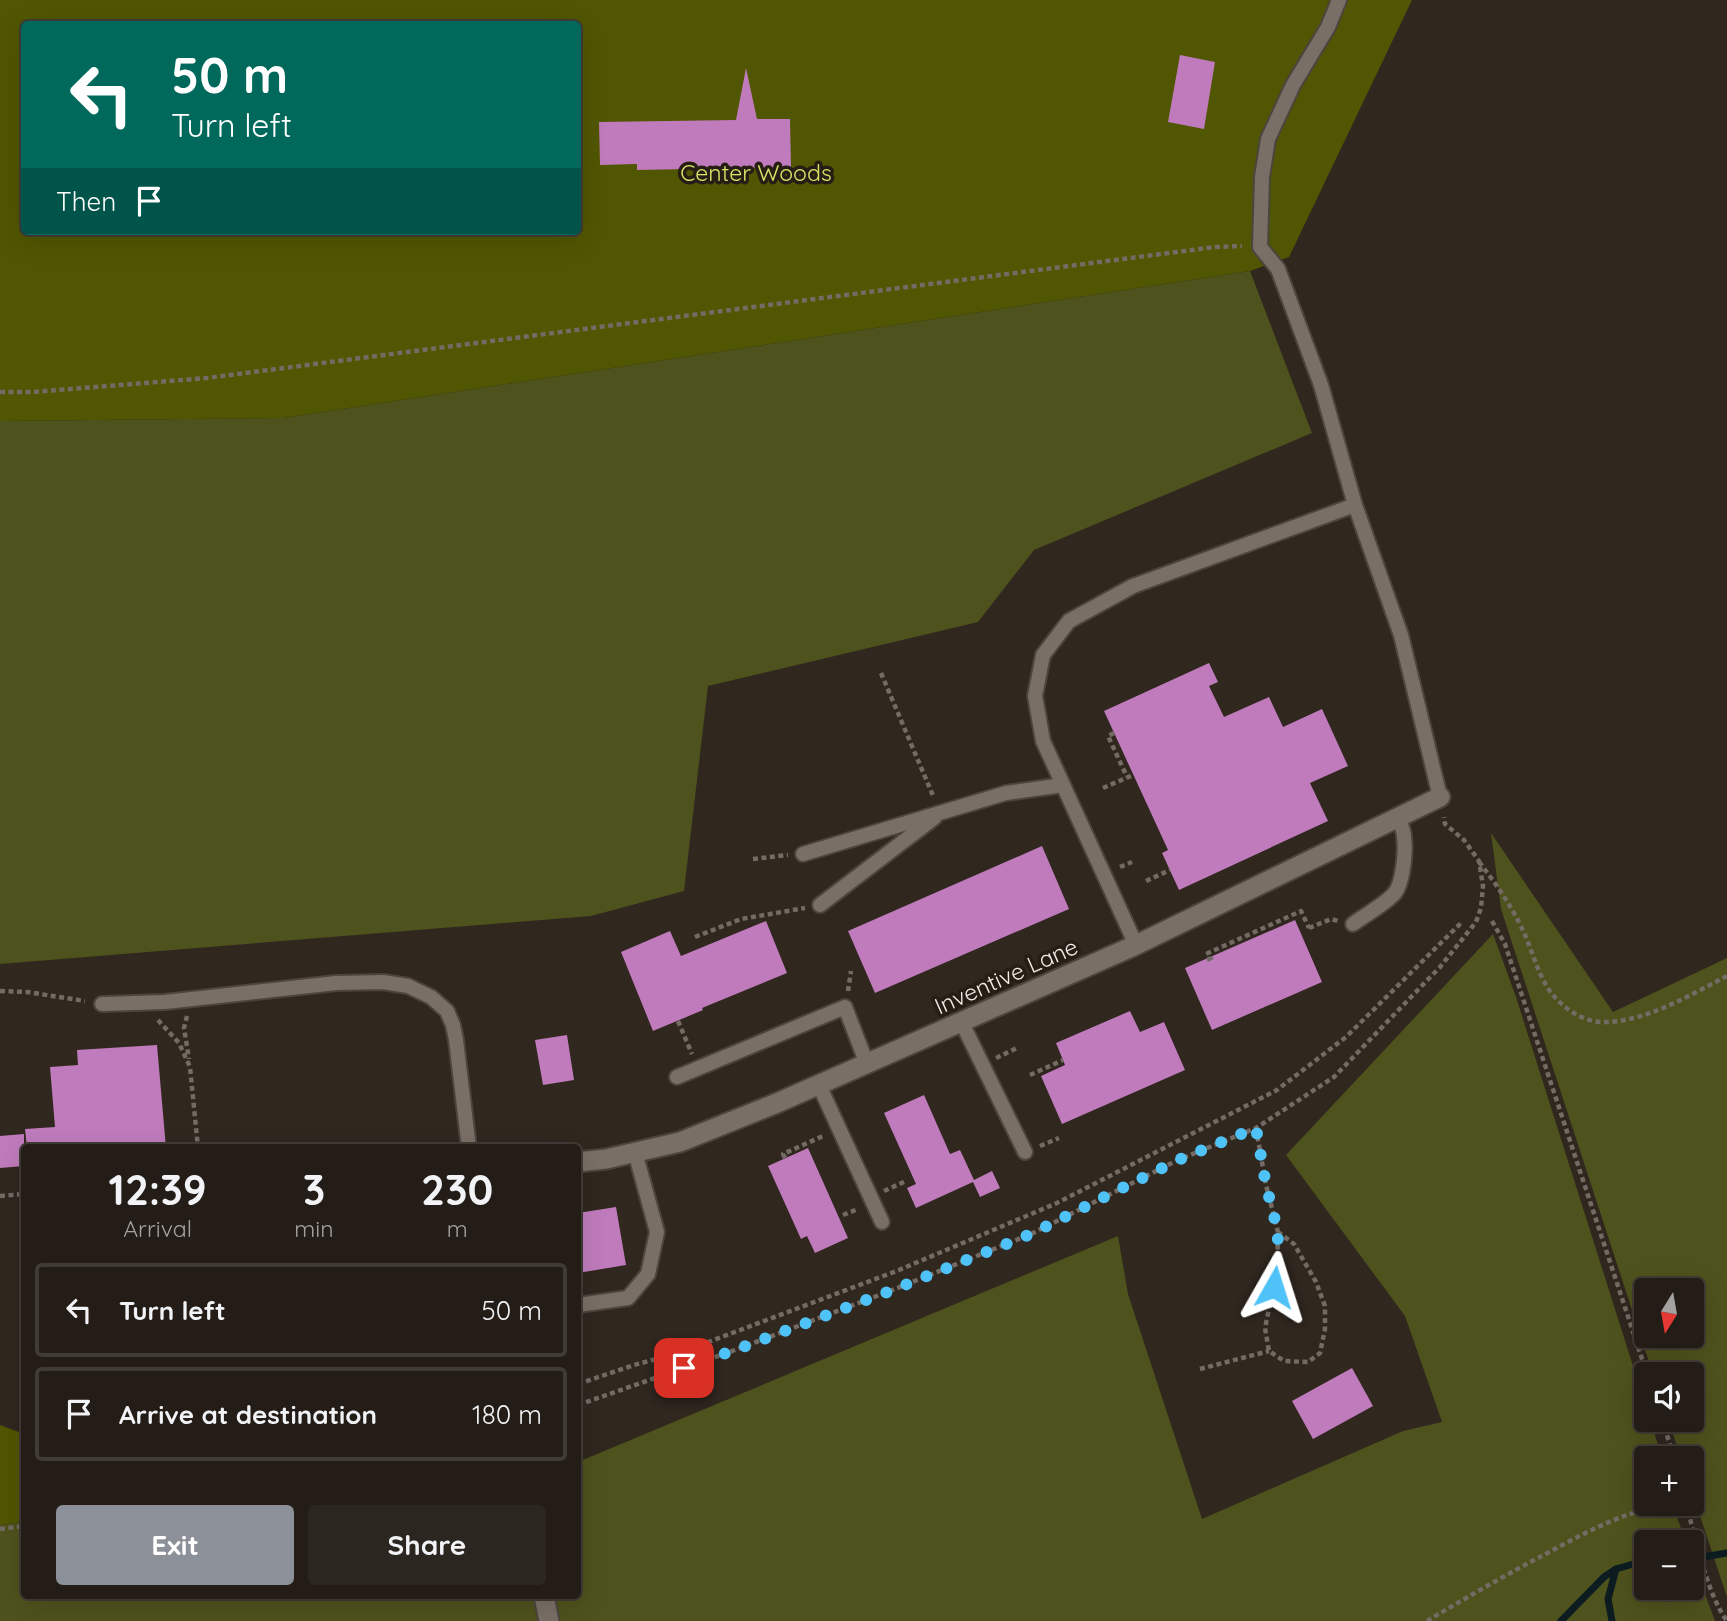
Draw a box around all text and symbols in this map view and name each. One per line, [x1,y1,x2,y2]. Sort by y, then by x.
text: 50 m [171,44,288,105]
icon: left [56,49,147,140]
text: Turn left [171,105,292,145]
park label: Center Woods [680,158,832,187]
icon: arrive [130,182,168,220]
text: Then [56,185,116,218]
street label: Inventive Lane [930,931,1082,1021]
text: 12:39 [109,1163,207,1216]
text: 3 [303,1163,325,1216]
text: 230 [421,1163,493,1216]
text: Arrival [123,1214,192,1243]
text: min [294,1214,334,1243]
text: m [447,1214,468,1243]
position arrow [1237,1250,1311,1324]
north arrow [1634,1278,1704,1348]
map controls [1634,1278,1704,1600]
icon: left [60,1291,98,1329]
text: Turn left [119,1294,226,1327]
text: 50 m [482,1294,542,1327]
pin [654,1338,714,1398]
icon: arrive [665,1349,703,1387]
button: sound [1634,1362,1704,1432]
icon: arrive [60,1395,98,1433]
text: Arrive at destination [119,1398,377,1431]
text: 180 m [472,1398,542,1431]
button: + [1634,1446,1704,1516]
button: Exit [56,1505,294,1585]
button: Share [308,1505,546,1585]
button: − [1634,1530,1704,1600]

